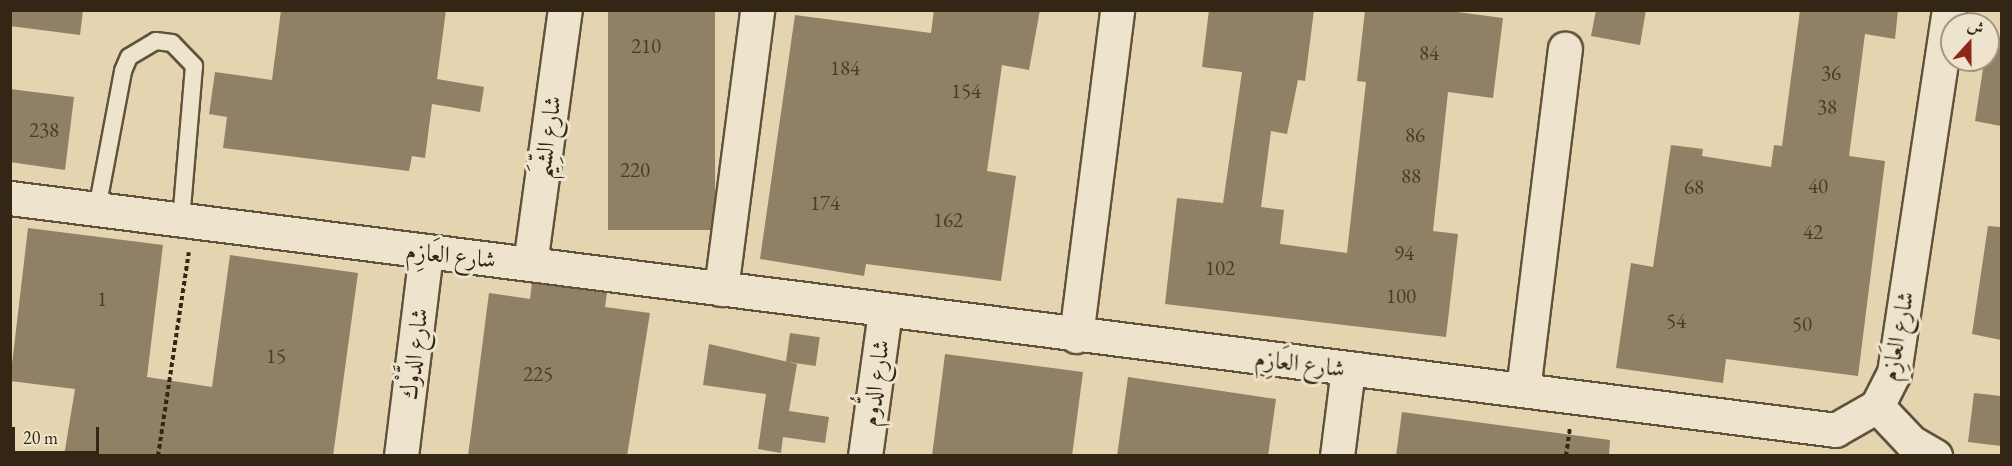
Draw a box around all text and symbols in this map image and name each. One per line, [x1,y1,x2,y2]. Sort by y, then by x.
north arrow [1940,12,2000,72]
text: ش [1965,14,1987,39]
house number: 210 [631,33,661,59]
house number: 84 [1419,40,1439,66]
house number: 184 [830,55,860,81]
house number: 36 [1821,60,1841,86]
house number: 154 [951,78,981,104]
street label: شارع الشِّيَم [527,94,567,180]
house number: 38 [1817,94,1837,120]
house number: 238 [29,117,59,143]
house number: 86 [1405,122,1425,148]
house number: 220 [620,157,650,183]
house number: 88 [1401,163,1421,189]
house number: 40 [1808,173,1828,199]
house number: 68 [1684,174,1704,200]
house number: 174 [810,190,840,216]
house number: 162 [933,207,963,233]
house number: 42 [1803,219,1823,245]
street label: شارع العَازِم [404,236,498,274]
house number: 94 [1394,240,1414,266]
house number: 102 [1205,255,1235,281]
house number: 100 [1386,283,1416,309]
house number: 1 [97,286,107,312]
street label: شارع العَازِم [1874,289,1920,383]
street label: شارع الدَّوْك [394,307,434,401]
house number: 54 [1666,308,1686,334]
house number: 50 [1792,311,1812,337]
street label: شارع الدُّوم [855,338,895,428]
house number: 15 [266,343,286,369]
street label: شارع العَازِم [1253,343,1347,383]
house number: 225 [523,361,553,387]
scale bar [15,415,102,453]
text: 20 m [23,426,58,449]

